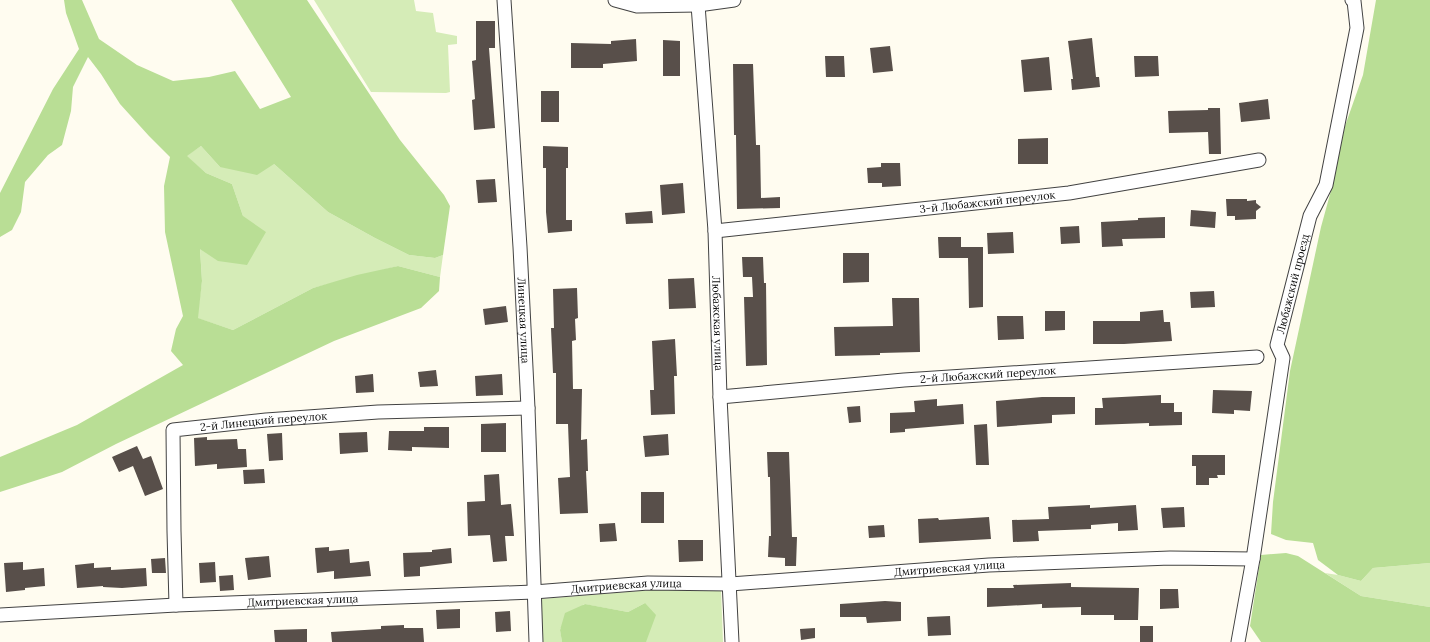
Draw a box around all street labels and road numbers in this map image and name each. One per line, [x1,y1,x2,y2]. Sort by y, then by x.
street label: 3-й Любажский переулок [919,187,1056,216]
street label: Любажский проезд [1273,232,1312,335]
street label: Любажская улица [709,276,726,371]
street label: Линецкая улица [515,277,533,364]
street label: 2-й Любажский переулок [920,363,1056,386]
street label: 2-й Линецкий переулок [199,409,328,434]
street label: Дмитриевская улица [894,557,1006,579]
street label: Дмитриевская улица [570,576,682,596]
street label: Дмитриевская улица [247,591,359,609]

